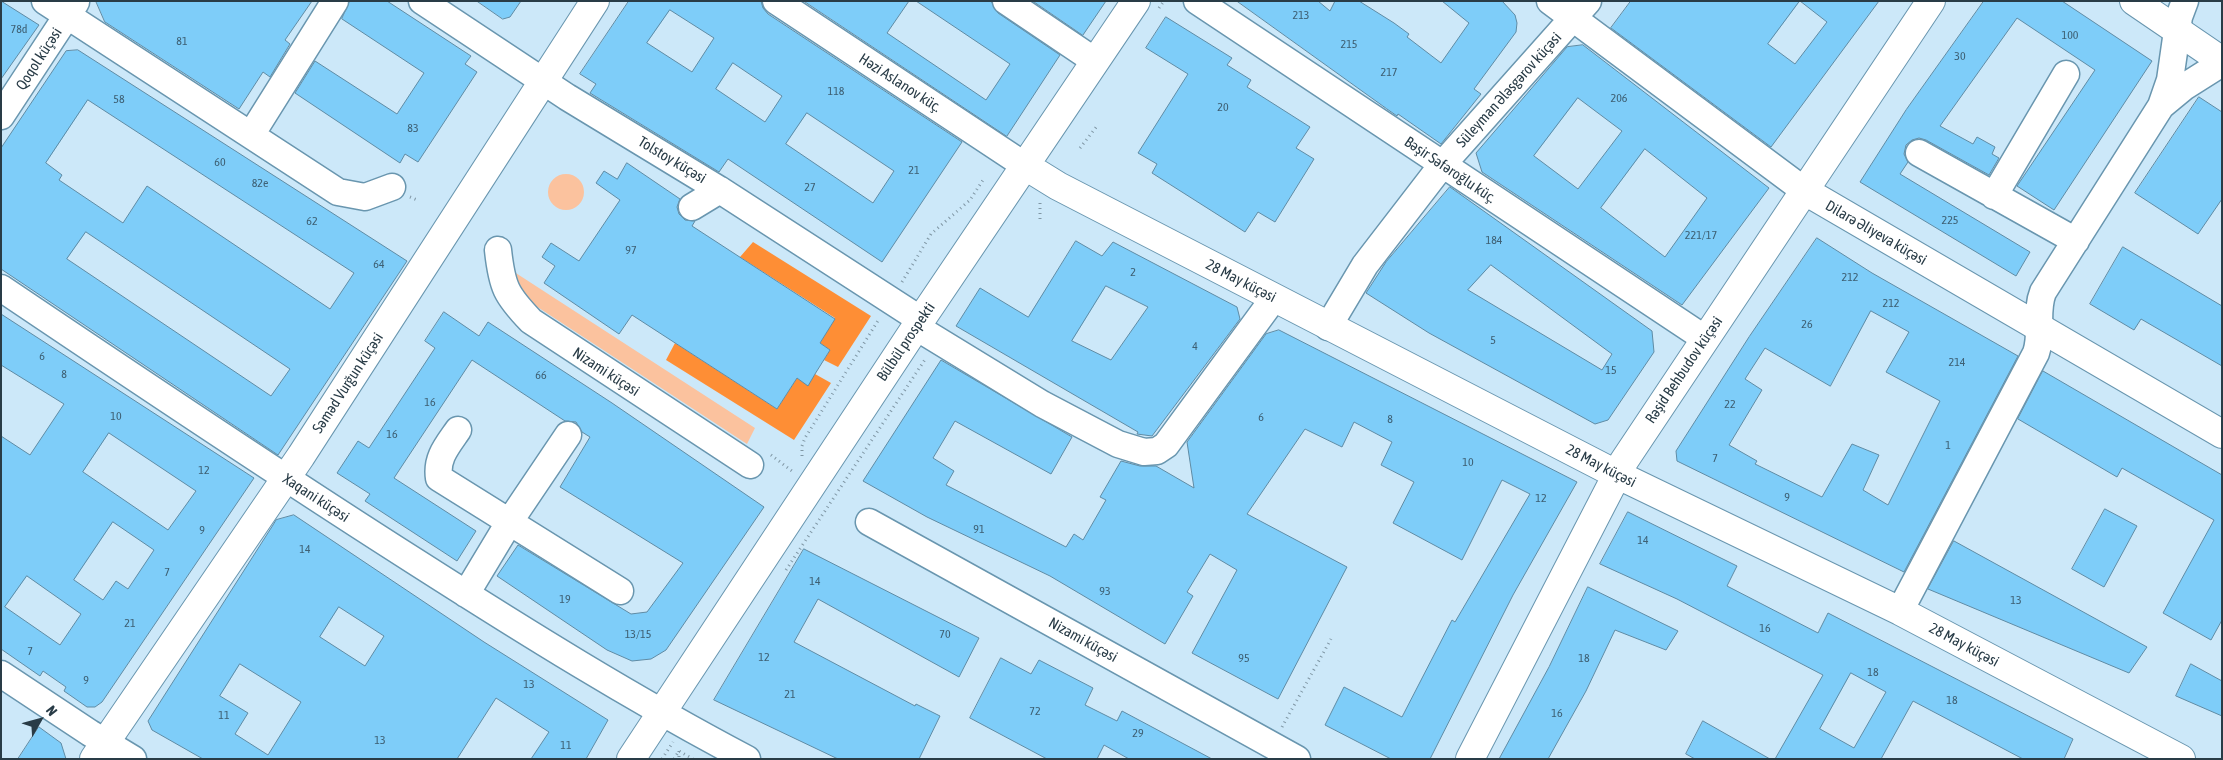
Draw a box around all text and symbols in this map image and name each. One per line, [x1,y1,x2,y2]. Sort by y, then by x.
house number: 213 [1293,8,1309,22]
house number: 78d [11,22,27,36]
street label: Qoqol küçəsi [12,24,66,94]
house number: 100 [2062,28,2078,42]
street label: Süleyman Ələsgərov küçəsi [1453,29,1565,151]
house number: 81 [176,34,188,48]
house number: 215 [1341,37,1357,51]
house number: 30 [1954,49,1966,63]
street label: Həzi Aslanov küç. [856,50,944,116]
house number: 217 [1381,65,1397,79]
house number: 118 [828,84,844,98]
house number: 206 [1611,91,1627,105]
house number: 58 [113,92,125,106]
house number: 20 [1217,100,1229,114]
house number: 83 [407,121,419,135]
street label: Tolstoy küçəsi [635,133,709,187]
street label: Bəşir Səfəroğlu küç. [1401,133,1499,207]
house number: 60 [214,155,226,169]
house number: 21 [908,163,920,177]
house number: 82e [252,176,268,190]
house number: 27 [804,180,816,194]
street label: Dilarə Əliyeva küçəsi [1822,197,1930,269]
house number: 225 [1942,213,1958,227]
house number: 62 [306,214,318,228]
house number: 221/17 [1685,228,1717,242]
house number: 184 [1486,233,1502,247]
house number: 97 [625,243,637,257]
street label: 28 May küçəsi [1203,256,1279,306]
house number: 64 [373,257,385,271]
house number: 2 [1130,265,1136,279]
house number: 212 [1842,270,1858,284]
house number: 212 [1883,296,1899,310]
street label: Bülbül prospekti [873,299,939,385]
street label: Rəşid Behbudov küçəsi [1642,313,1726,427]
house number: 26 [1801,317,1813,331]
street label: Səməd Vurğun küçəsi [309,329,387,437]
house number: 5 [1490,333,1496,347]
house number: 4 [1192,339,1198,353]
street label: Nizami küçəsi [569,344,643,400]
house number: 6 [39,349,45,363]
house number: 214 [1949,355,1965,369]
house number: 15 [1605,363,1617,377]
house number: 8 [61,367,67,381]
house number: 66 [535,368,547,382]
house number: 16 [424,395,436,409]
house number: 22 [1724,397,1736,411]
house number: 10 [110,409,122,423]
house number: 6 [1258,410,1264,424]
house number: 8 [1387,412,1393,426]
house number: 16 [386,427,398,441]
house number: 1 [1945,438,1951,452]
street label: 28 May küçəsi [1563,441,1639,491]
house number: 7 [1712,451,1718,465]
house number: 10 [1462,455,1474,469]
house number: 12 [198,463,210,477]
street label: Xaqani küçəsi [279,470,353,526]
house number: 9 [1784,490,1790,504]
house number: 12 [1535,491,1547,505]
house number: 91 [973,522,985,536]
house number: 9 [199,523,205,537]
house number: 14 [1637,533,1649,547]
house number: 14 [299,542,311,556]
house number: 7 [164,565,170,579]
house number: 14 [809,574,821,588]
house number: 93 [1099,584,1111,598]
house number: 19 [559,592,571,606]
house number: 13 [2010,593,2022,607]
street label: Nizami küçəsi [1045,614,1121,666]
house number: 21 [124,616,136,630]
street label: 28 May küçəsi [1926,619,2002,671]
house number: 16 [1759,621,1771,635]
house number: 13/15 [625,627,651,641]
house number: 70 [939,627,951,641]
house number: 7 [27,644,33,658]
house number: 12 [758,650,770,664]
house number: 95 [1238,651,1250,665]
house number: 18 [1578,651,1590,665]
house number: 18 [1867,665,1879,679]
house number: 9 [83,673,89,687]
house number: 13 [523,677,535,691]
house number: 21 [784,687,796,701]
house number: 18 [1946,693,1958,707]
north arrow [15,695,65,745]
text: N [43,703,61,719]
house number: 72 [1029,704,1041,718]
house number: 16 [1551,706,1563,720]
house number: 11 [218,708,230,722]
house number: 29 [1132,726,1144,740]
house number: 13 [374,733,386,747]
house number: 11 [560,738,572,752]

